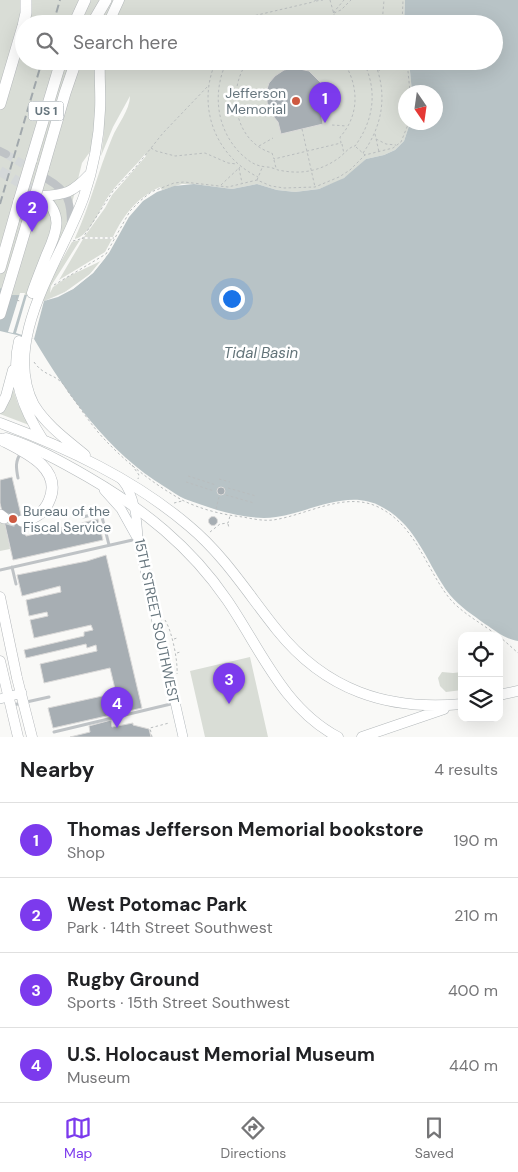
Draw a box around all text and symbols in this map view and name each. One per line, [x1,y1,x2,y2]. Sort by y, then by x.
search box [15,15,503,70]
icon: search [33,29,61,57]
text: Search here [73,30,178,55]
pin: 1 [309,82,341,123]
place label: Jefferson Memorial [225,84,286,118]
north arrow [398,85,443,130]
marker: Jefferson Memorial [290,95,302,107]
road number: US 1 [28,102,64,120]
pin: 2 [16,191,48,232]
your location [219,286,245,312]
water label: Tidal Basin [224,343,299,363]
place label: Bureau of the Fiscal Service [23,502,111,536]
marker: Bureau of the Fiscal Service [7,513,19,525]
street label: 15TH STREET SOUTHWEST [131,537,183,705]
map controls [458,632,503,722]
button: locate [458,632,503,677]
pin: 3 [213,663,245,704]
button: layers [458,677,503,722]
pin: 4 [101,687,133,728]
text: Nearby [20,756,94,784]
text: 4 results [434,759,498,780]
text: Thomas Jefferson Memorial bookstore [67,817,424,842]
text: 1 [33,830,39,851]
text: 190 m [454,830,498,851]
text: Shop [67,842,105,863]
text: West Potomac Park [67,892,247,917]
text: 2 [31,905,41,926]
text: 210 m [454,905,498,926]
text: Park · 14th Street Southwest [67,917,273,938]
text: Rugby Ground [67,967,199,992]
text: 3 [31,980,41,1001]
text: 400 m [448,980,498,1001]
text: Sports · 15th Street Southwest [67,992,290,1013]
text: U.S. Holocaust Memorial Museum [67,1042,375,1067]
text: 4 [31,1055,41,1076]
text: 440 m [449,1055,498,1076]
text: Museum [67,1067,130,1088]
tab: Map [64,1114,92,1162]
tab: Directions [221,1114,286,1162]
tab: Saved [415,1114,454,1162]

